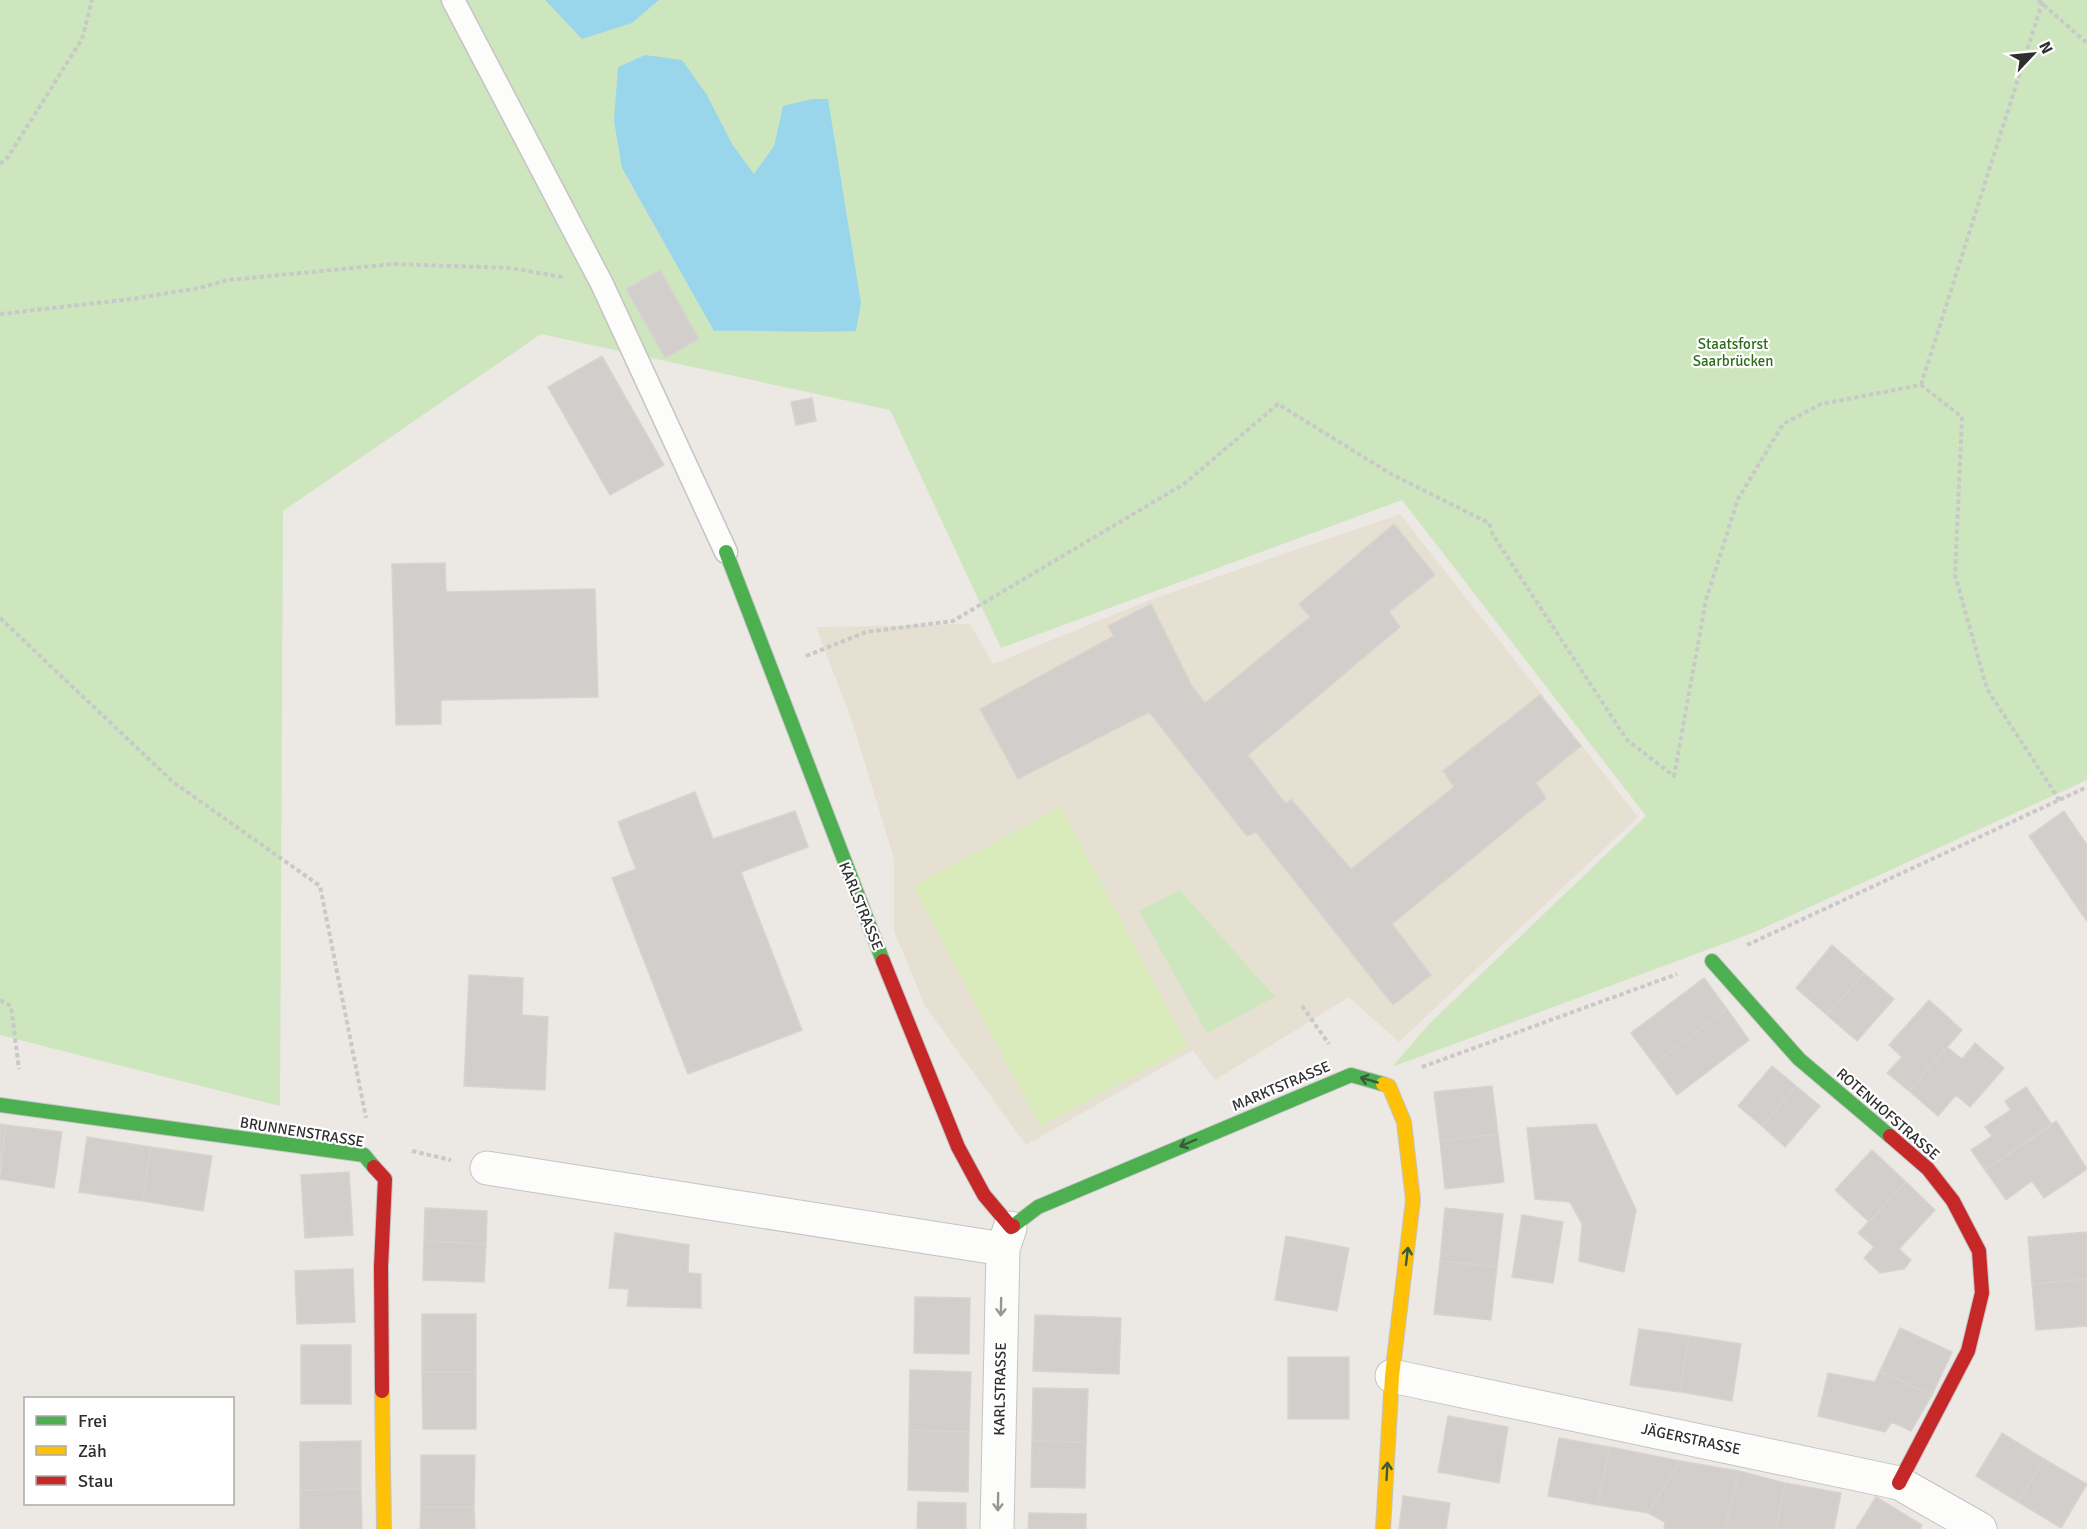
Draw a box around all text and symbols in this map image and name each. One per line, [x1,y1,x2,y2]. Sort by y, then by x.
north arrow [2003,24,2063,84]
text: N [2034,38,2057,57]
park label: Staatsforst Saarbrücken [1693,335,1773,370]
street label: KARLSTRASSE [835,859,887,953]
street label: MARKTSTRASSE [1229,1057,1333,1115]
street label: ROTENHOFSTRASSE [1833,1064,1943,1164]
one-way arrow [1360,1074,1379,1085]
street label: BRUNNENSTRASSE [239,1113,365,1151]
one-way arrow [1179,1138,1198,1149]
one-way arrow [1401,1246,1412,1266]
one-way arrow [995,1297,1007,1317]
street label: KARLSTRASSE [990,1342,1010,1436]
legend [24,1397,234,1505]
text: Frei [78,1410,107,1432]
street label: JÄGERSTRASSE [1640,1420,1742,1458]
text: Zäh [78,1440,107,1462]
one-way arrow [1381,1461,1392,1481]
text: Stau [78,1470,113,1492]
one-way arrow [992,1491,1003,1511]

